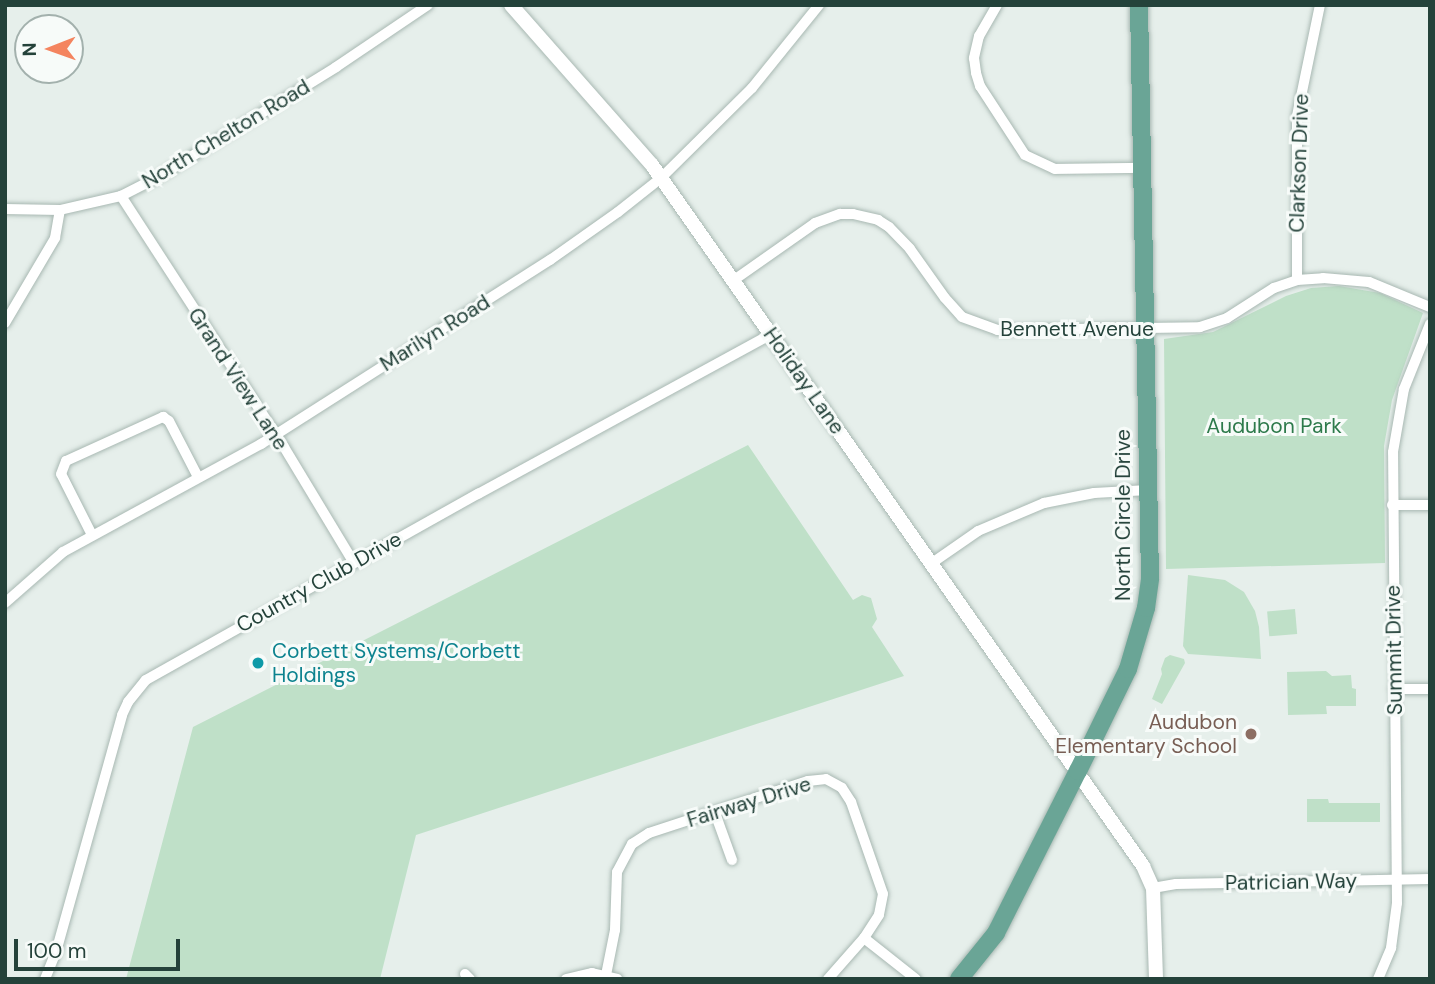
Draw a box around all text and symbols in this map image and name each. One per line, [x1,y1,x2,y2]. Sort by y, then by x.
north arrow [14,14,84,84]
text: N [17,42,42,56]
street label: North Chelton Road [138,74,314,194]
street label: Clarkson Drive [1284,93,1314,233]
street label: Marilyn Road [375,289,495,377]
street label: Grand View Lane [183,303,293,455]
street label: Bennett Avenue [1000,316,1154,342]
street label: Holiday Lane [758,323,850,439]
park label: Audubon Park [1206,413,1342,439]
street label: North Circle Drive [1110,429,1136,601]
street label: Country Club Drive [232,526,406,638]
street label: Summit Drive [1380,585,1408,715]
place label: Corbett Systems/Corbett Holdings [272,638,521,688]
marker: Corbett Systems/Corbett Holdings [250,655,266,671]
place label: Audubon Elementary School [1055,709,1237,759]
marker: Audubon Elementary School [1243,726,1259,742]
street label: Fairway Drive [684,771,814,833]
street label: Patrician Way [1225,868,1357,896]
scale bar [18,925,184,969]
text: 100 m [27,937,87,965]

